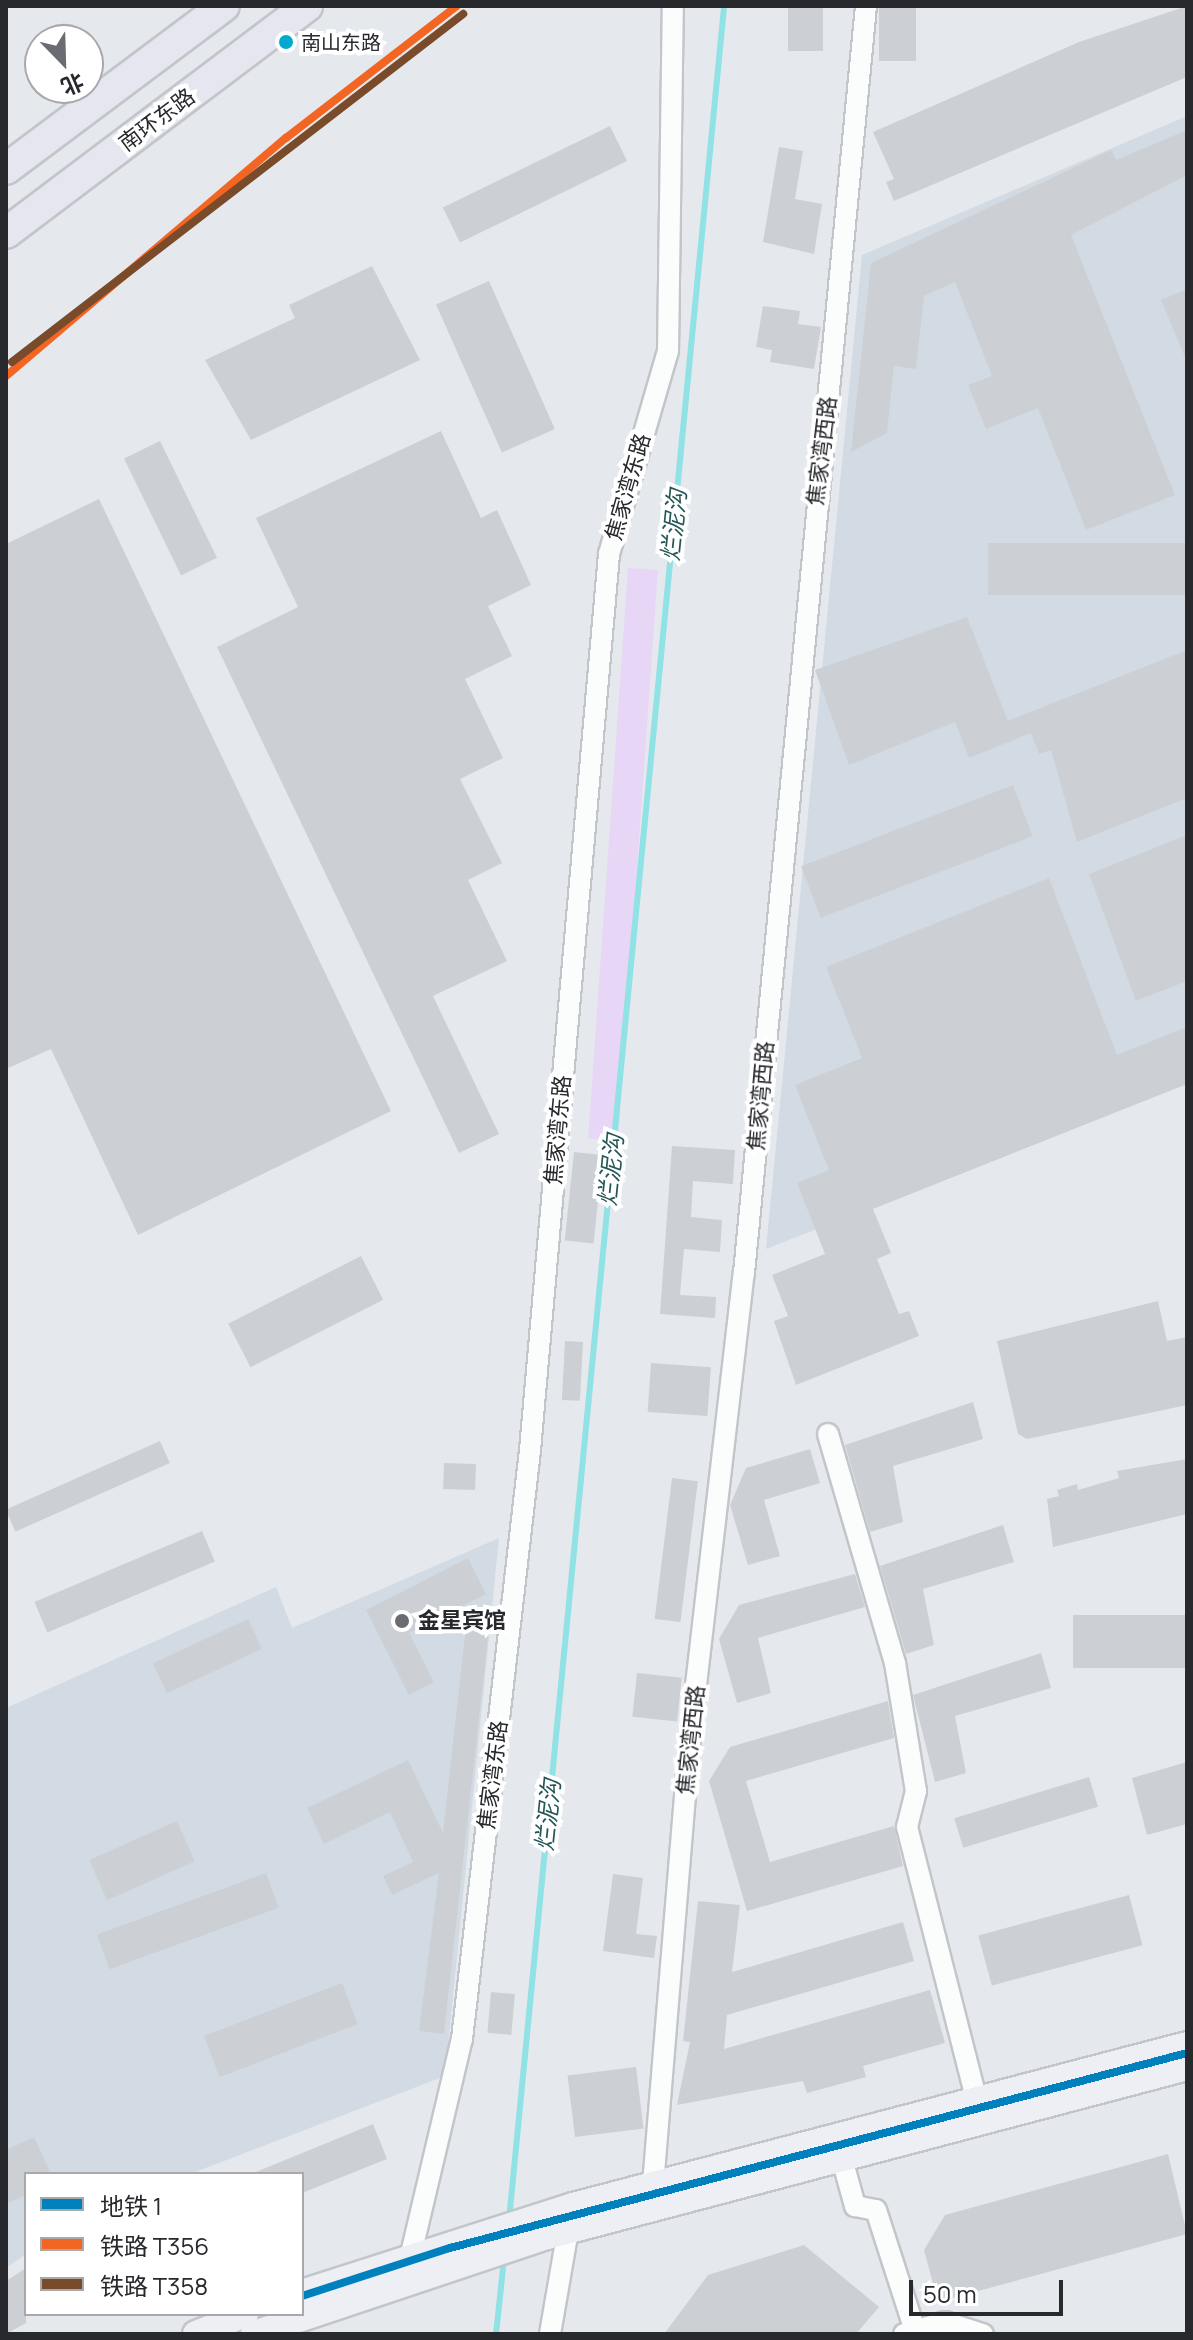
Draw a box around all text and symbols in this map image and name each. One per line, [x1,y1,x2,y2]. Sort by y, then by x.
north arrow [24,24,104,104]
place label: 南山东路 [301,30,381,54]
marker: 南山东路 [278,34,294,50]
text: 北 [57,66,89,102]
street label: 南环东路 [114,83,200,157]
street label: 焦家湾西路 [802,395,842,507]
street label: 焦家湾东路 [600,430,656,544]
water label: 烂泥沟 [655,488,691,562]
street label: 焦家湾西路 [743,1040,779,1152]
street label: 焦家湾东路 [540,1074,576,1186]
water label: 烂泥沟 [592,1133,628,1207]
place label: 金星宾馆 [418,1608,506,1634]
marker: 金星宾馆 [393,1612,411,1630]
street label: 焦家湾西路 [672,1684,710,1796]
street label: 焦家湾东路 [473,1719,513,1831]
water label: 烂泥沟 [529,1778,565,1852]
legend [24,2172,304,2316]
text: 地铁 1 [100,2189,162,2222]
text: 铁路 T356 [100,2229,209,2262]
scale bar [913,2264,1067,2314]
text: 铁路 T358 [100,2269,208,2302]
text: 50 m [923,2277,977,2310]

